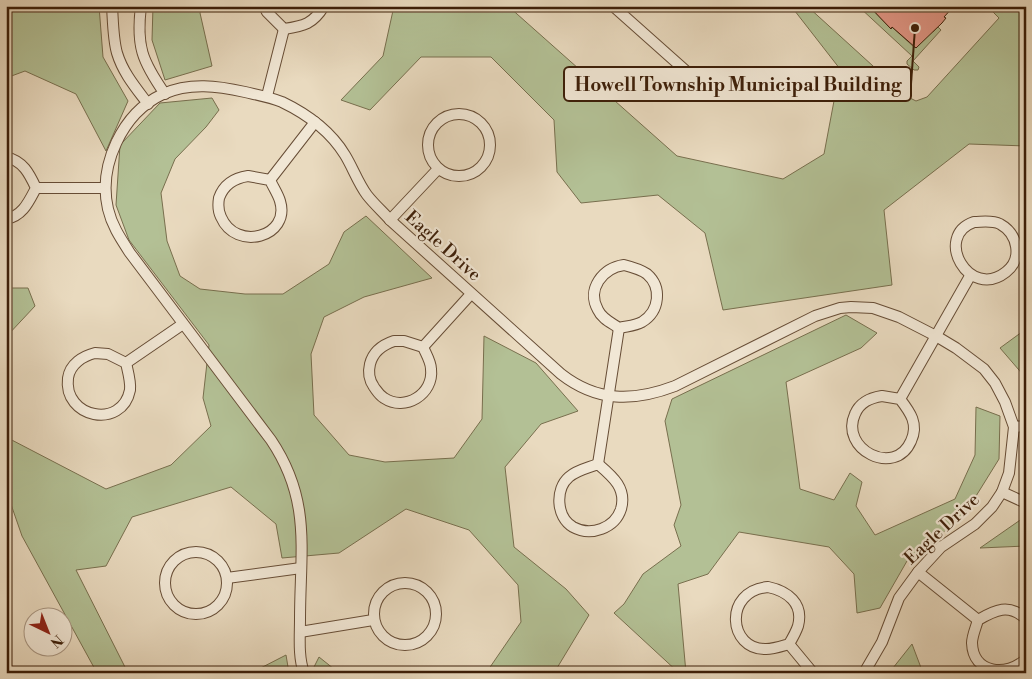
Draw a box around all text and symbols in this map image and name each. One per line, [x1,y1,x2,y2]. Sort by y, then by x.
callout: Howell Township Municipal Building [564,67,911,101]
text: Howell Township Municipal Building [574,73,903,97]
street label: Eagle Drive [400,206,486,286]
street label: Eagle Drive [899,488,985,570]
north arrow [22,606,72,656]
text: N [46,630,66,651]

